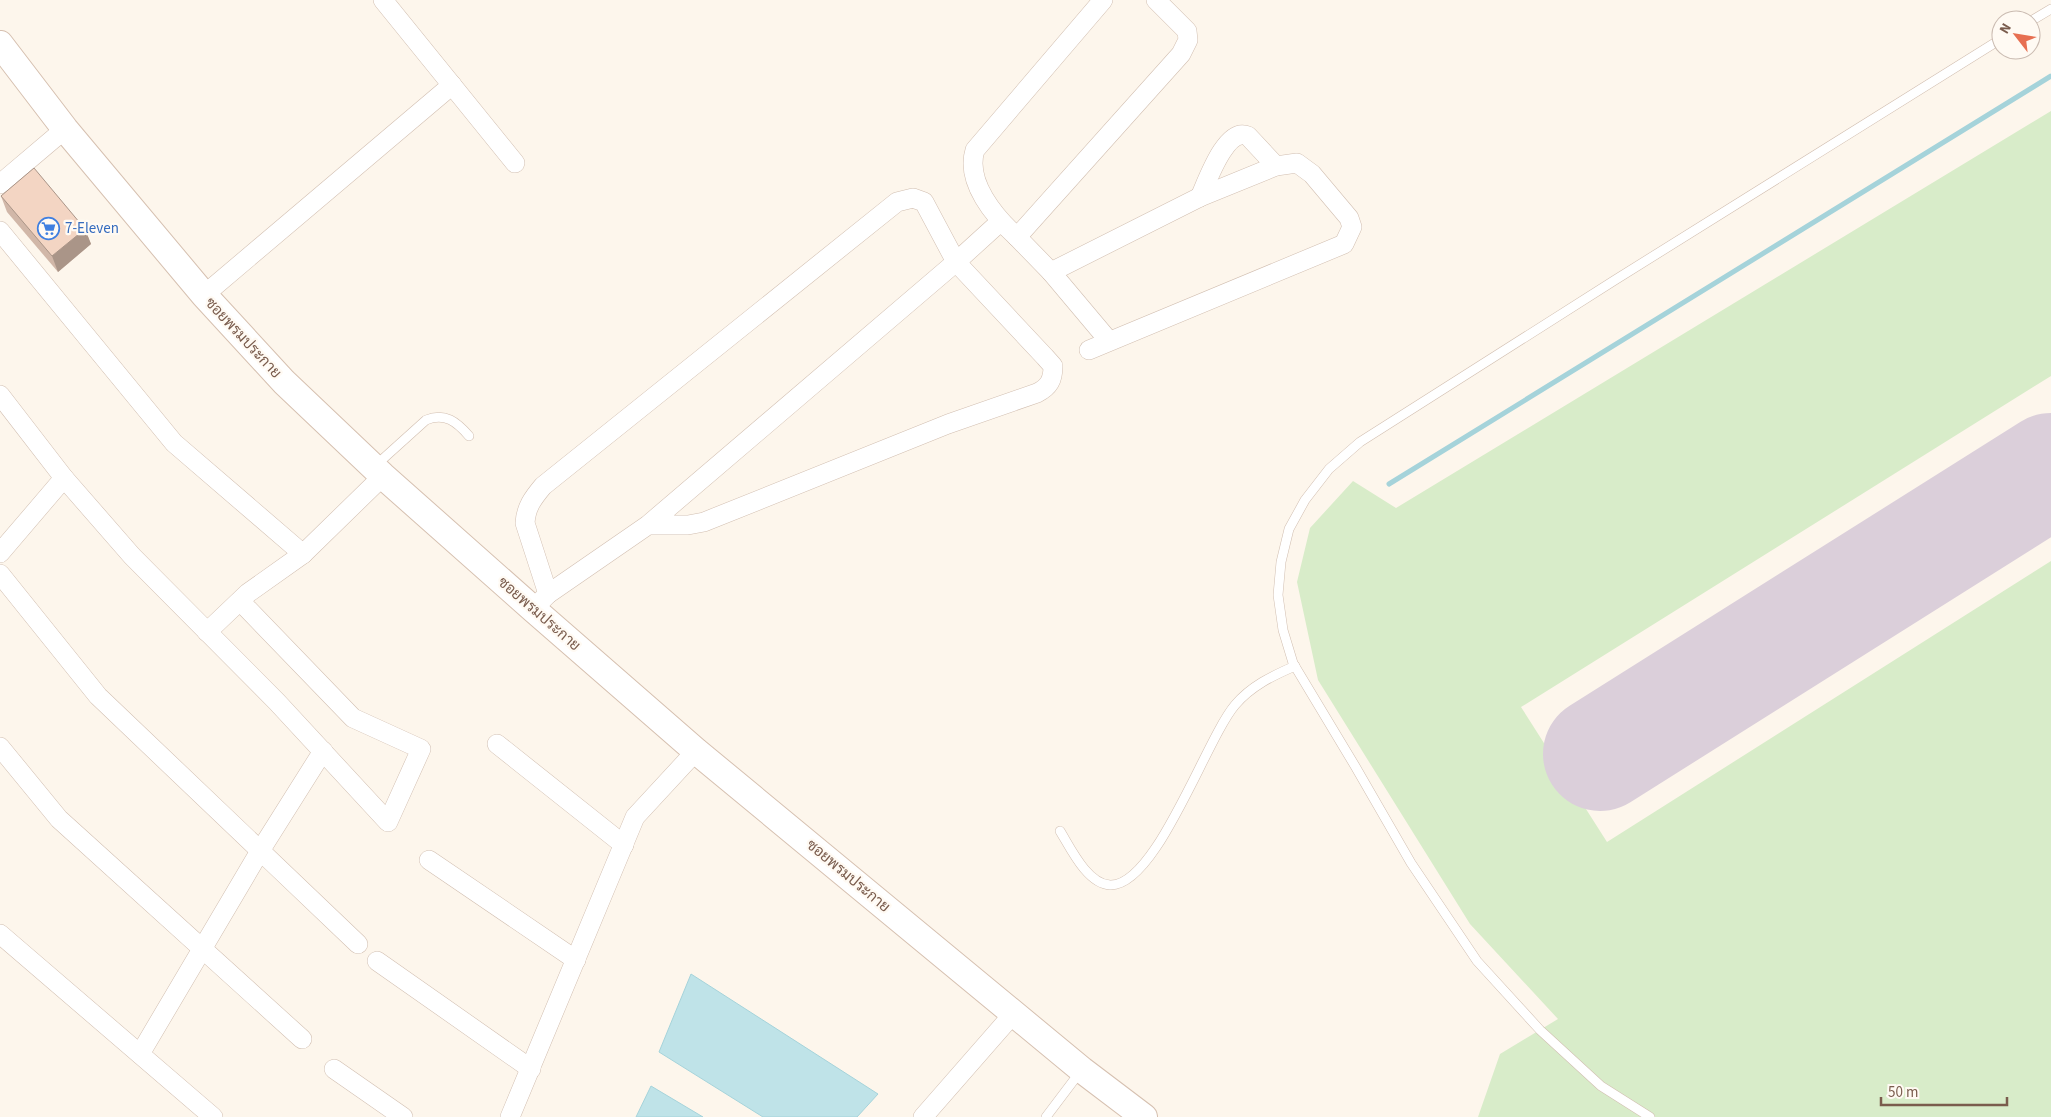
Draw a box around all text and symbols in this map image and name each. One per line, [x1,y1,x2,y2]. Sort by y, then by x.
north arrow [1991,10,2041,60]
text: N [1995,20,2017,38]
supermarket icon: 7-Eleven [37,216,61,240]
place label: 7-Eleven [65,218,119,239]
street label: ซอยพรมประกาย [200,293,286,383]
street label: ซอยพรมประกาย [493,572,585,656]
street label: ซอยพรมประกาย [802,835,894,917]
scale bar [1881,1074,2007,1106]
text: 50 m [1888,1082,1918,1103]

